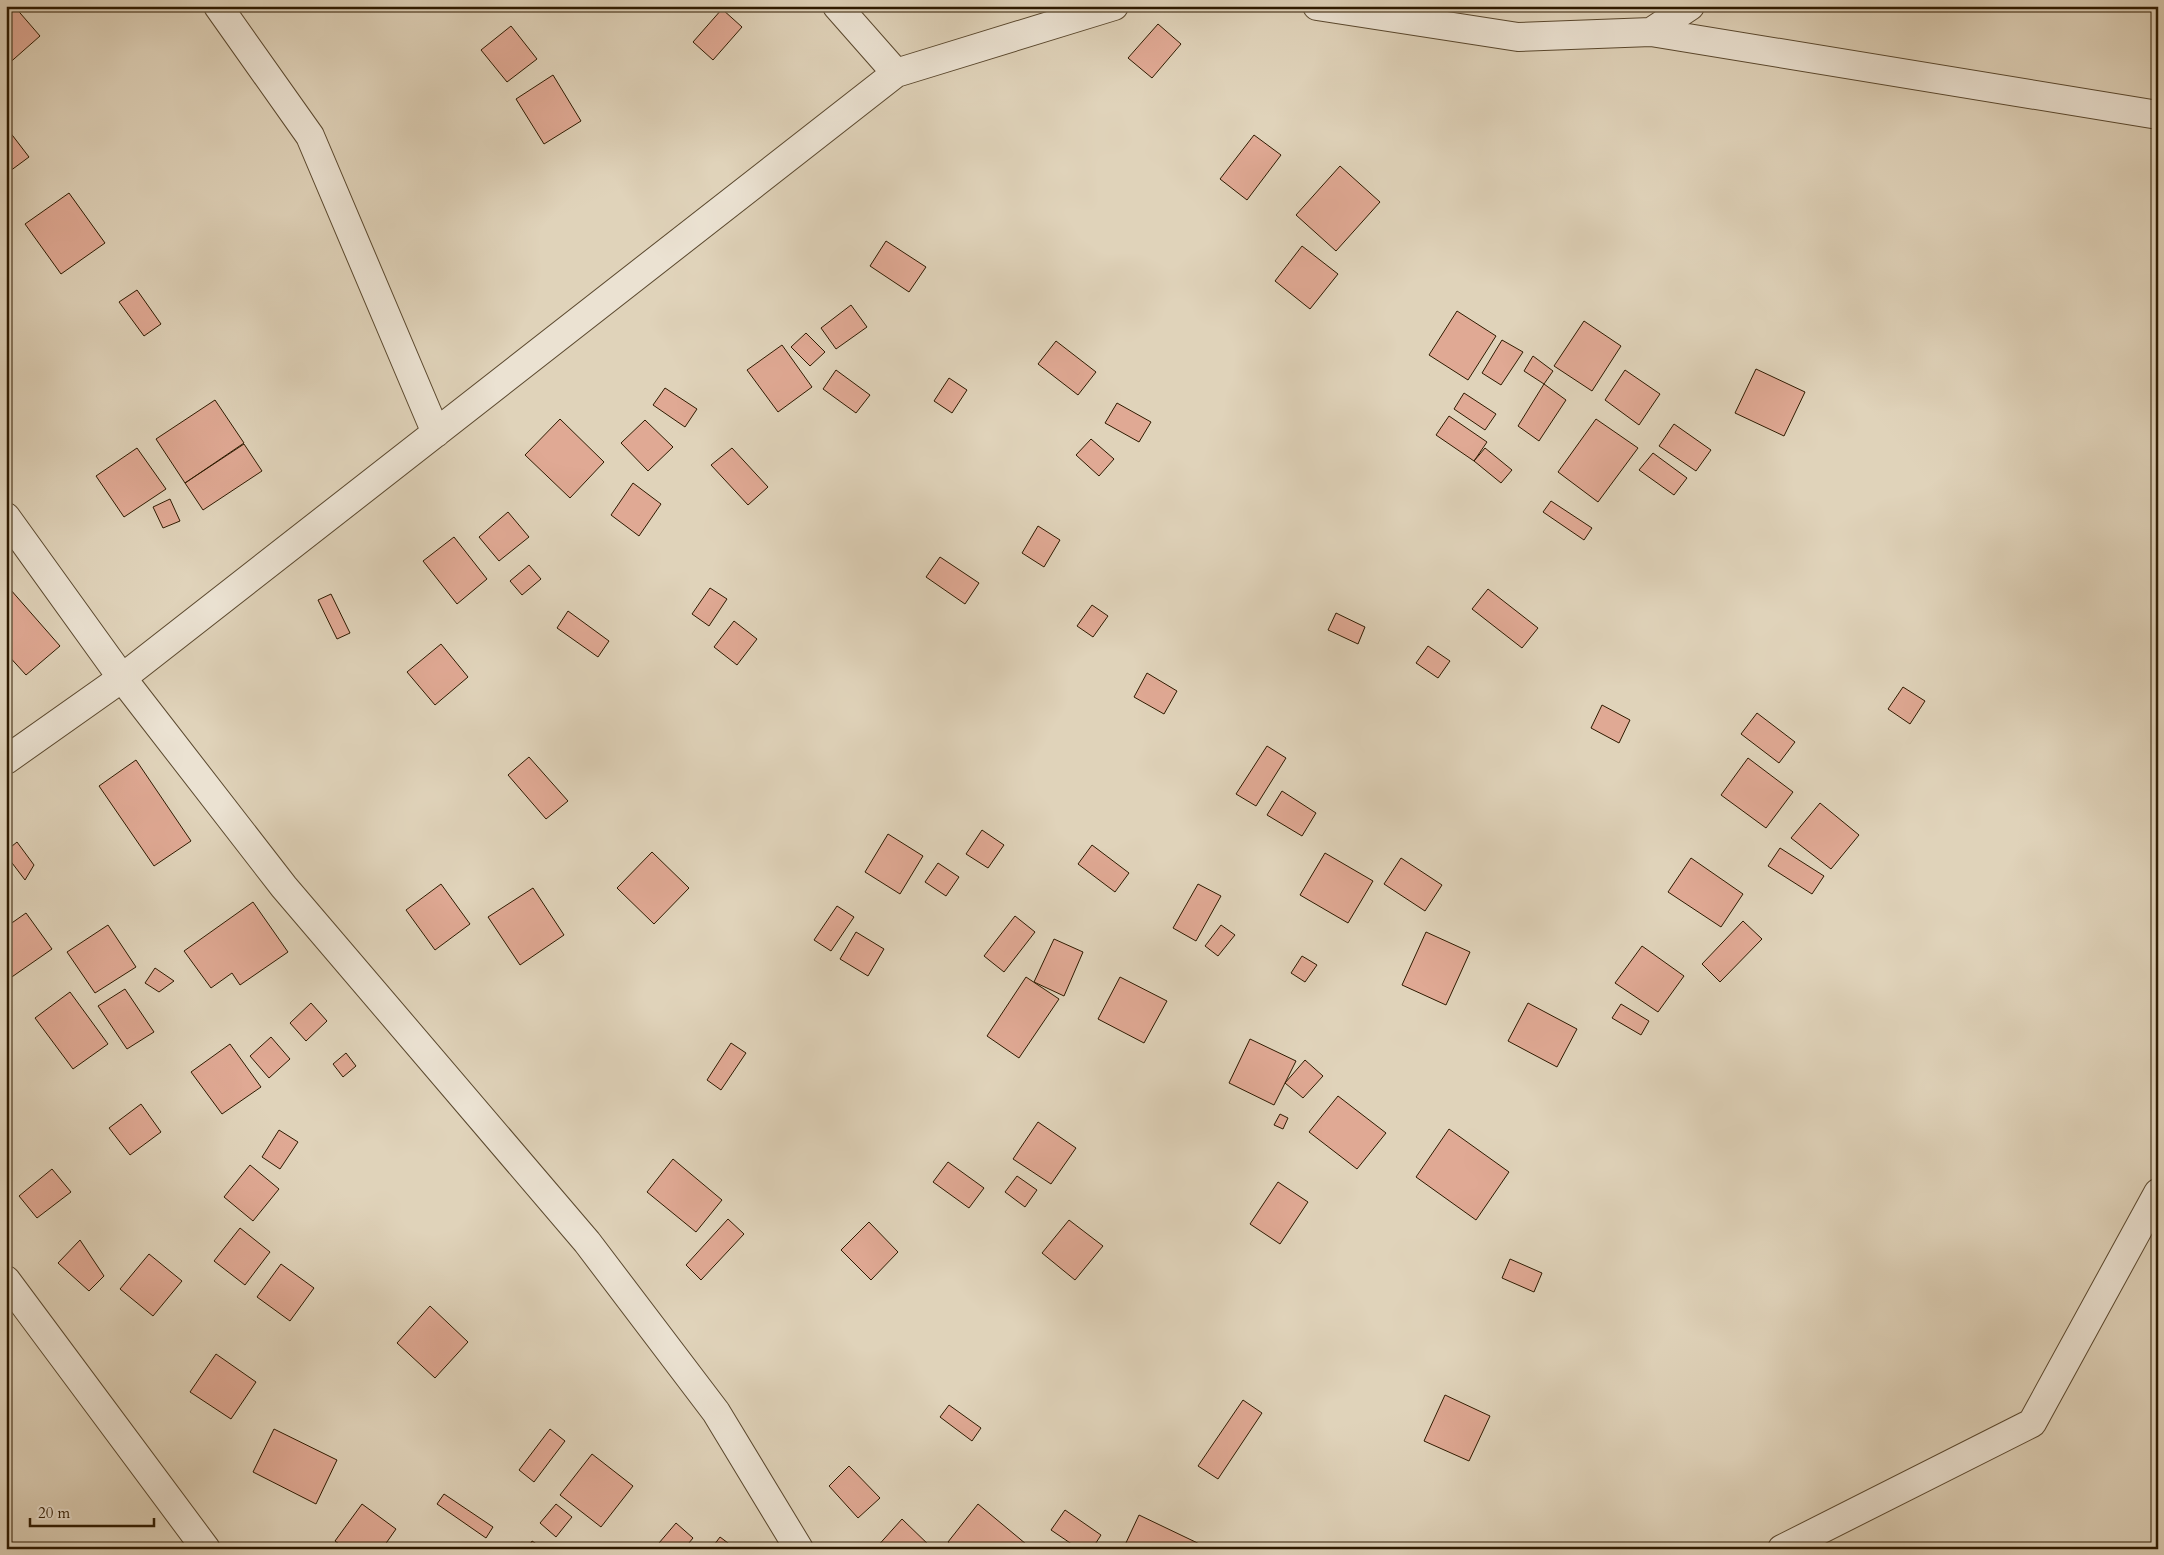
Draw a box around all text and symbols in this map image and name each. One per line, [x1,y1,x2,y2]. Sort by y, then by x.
scale bar [30,1495,154,1527]
text: 20 m [38,1503,70,1523]

